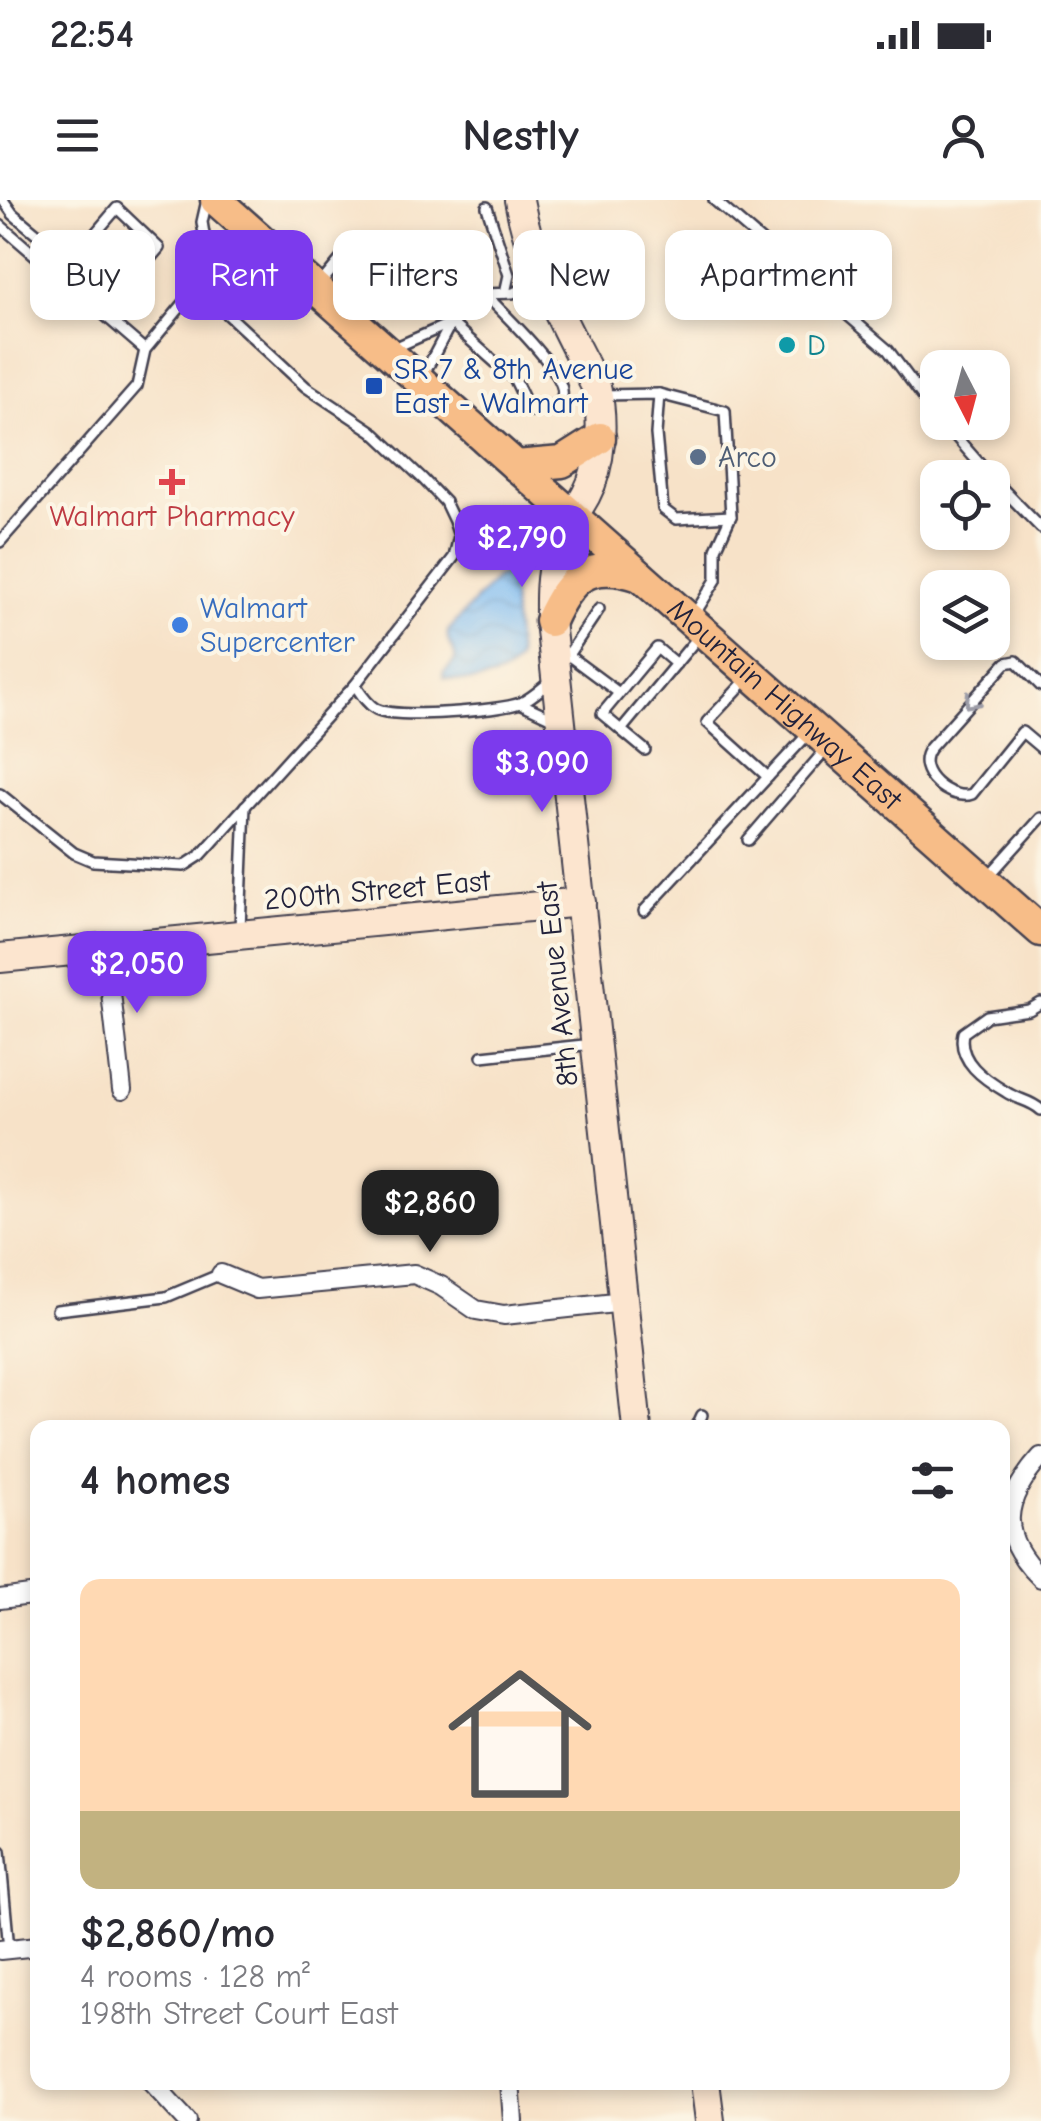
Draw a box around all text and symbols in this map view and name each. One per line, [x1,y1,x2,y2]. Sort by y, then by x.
text: 22:54 [50,13,134,57]
icon: menu [50,108,105,163]
icon: person [936,108,991,163]
text: Nestly [462,109,579,161]
chip: Buy [30,230,155,320]
chip: Rent [175,230,313,320]
chip: Filters [333,230,493,320]
chip: New [513,230,645,320]
chip: Apartment [665,230,892,320]
place label: D [807,328,826,363]
marker: D [776,334,798,356]
north arrow [920,350,1010,440]
map controls [920,350,1010,660]
place label: SR 7 & 8th Avenue East - Walmart [394,352,634,421]
marker: SR 7 & 8th Avenue East - Walmart [363,375,385,397]
place label: Arco [718,440,777,475]
marker: Arco [687,446,709,468]
button: locate [920,460,1010,550]
marker: Walmart Pharmacy [161,471,183,493]
place label: Walmart Pharmacy [49,499,295,534]
pin: $2,790 [441,505,603,590]
text: $2,790 [477,519,567,556]
button: layers [920,570,1010,660]
place label: Walmart Supercenter [200,591,355,660]
street label: Mountain Highway East [660,591,910,818]
marker: Walmart Supercenter [169,614,191,636]
one-way arrow [965,690,983,709]
pin: $3,090 [461,730,623,815]
text: $3,090 [495,744,589,781]
street label: 200th Street East [263,863,493,918]
street label: 8th Avenue East [529,878,586,1088]
pin: $2,050 [56,931,218,1016]
text: $2,050 [90,945,184,982]
pin: $2,860 [349,1170,511,1255]
text: $2,860 [384,1184,476,1221]
icon: filters [905,1453,960,1508]
text: 4 homes [80,1456,230,1505]
icon: home [430,1644,610,1824]
text: $2,860/mo [80,1909,275,1958]
text: 4 rooms · 128 m² [80,1958,310,1995]
text: 198th Street Court East [80,1995,398,2032]

